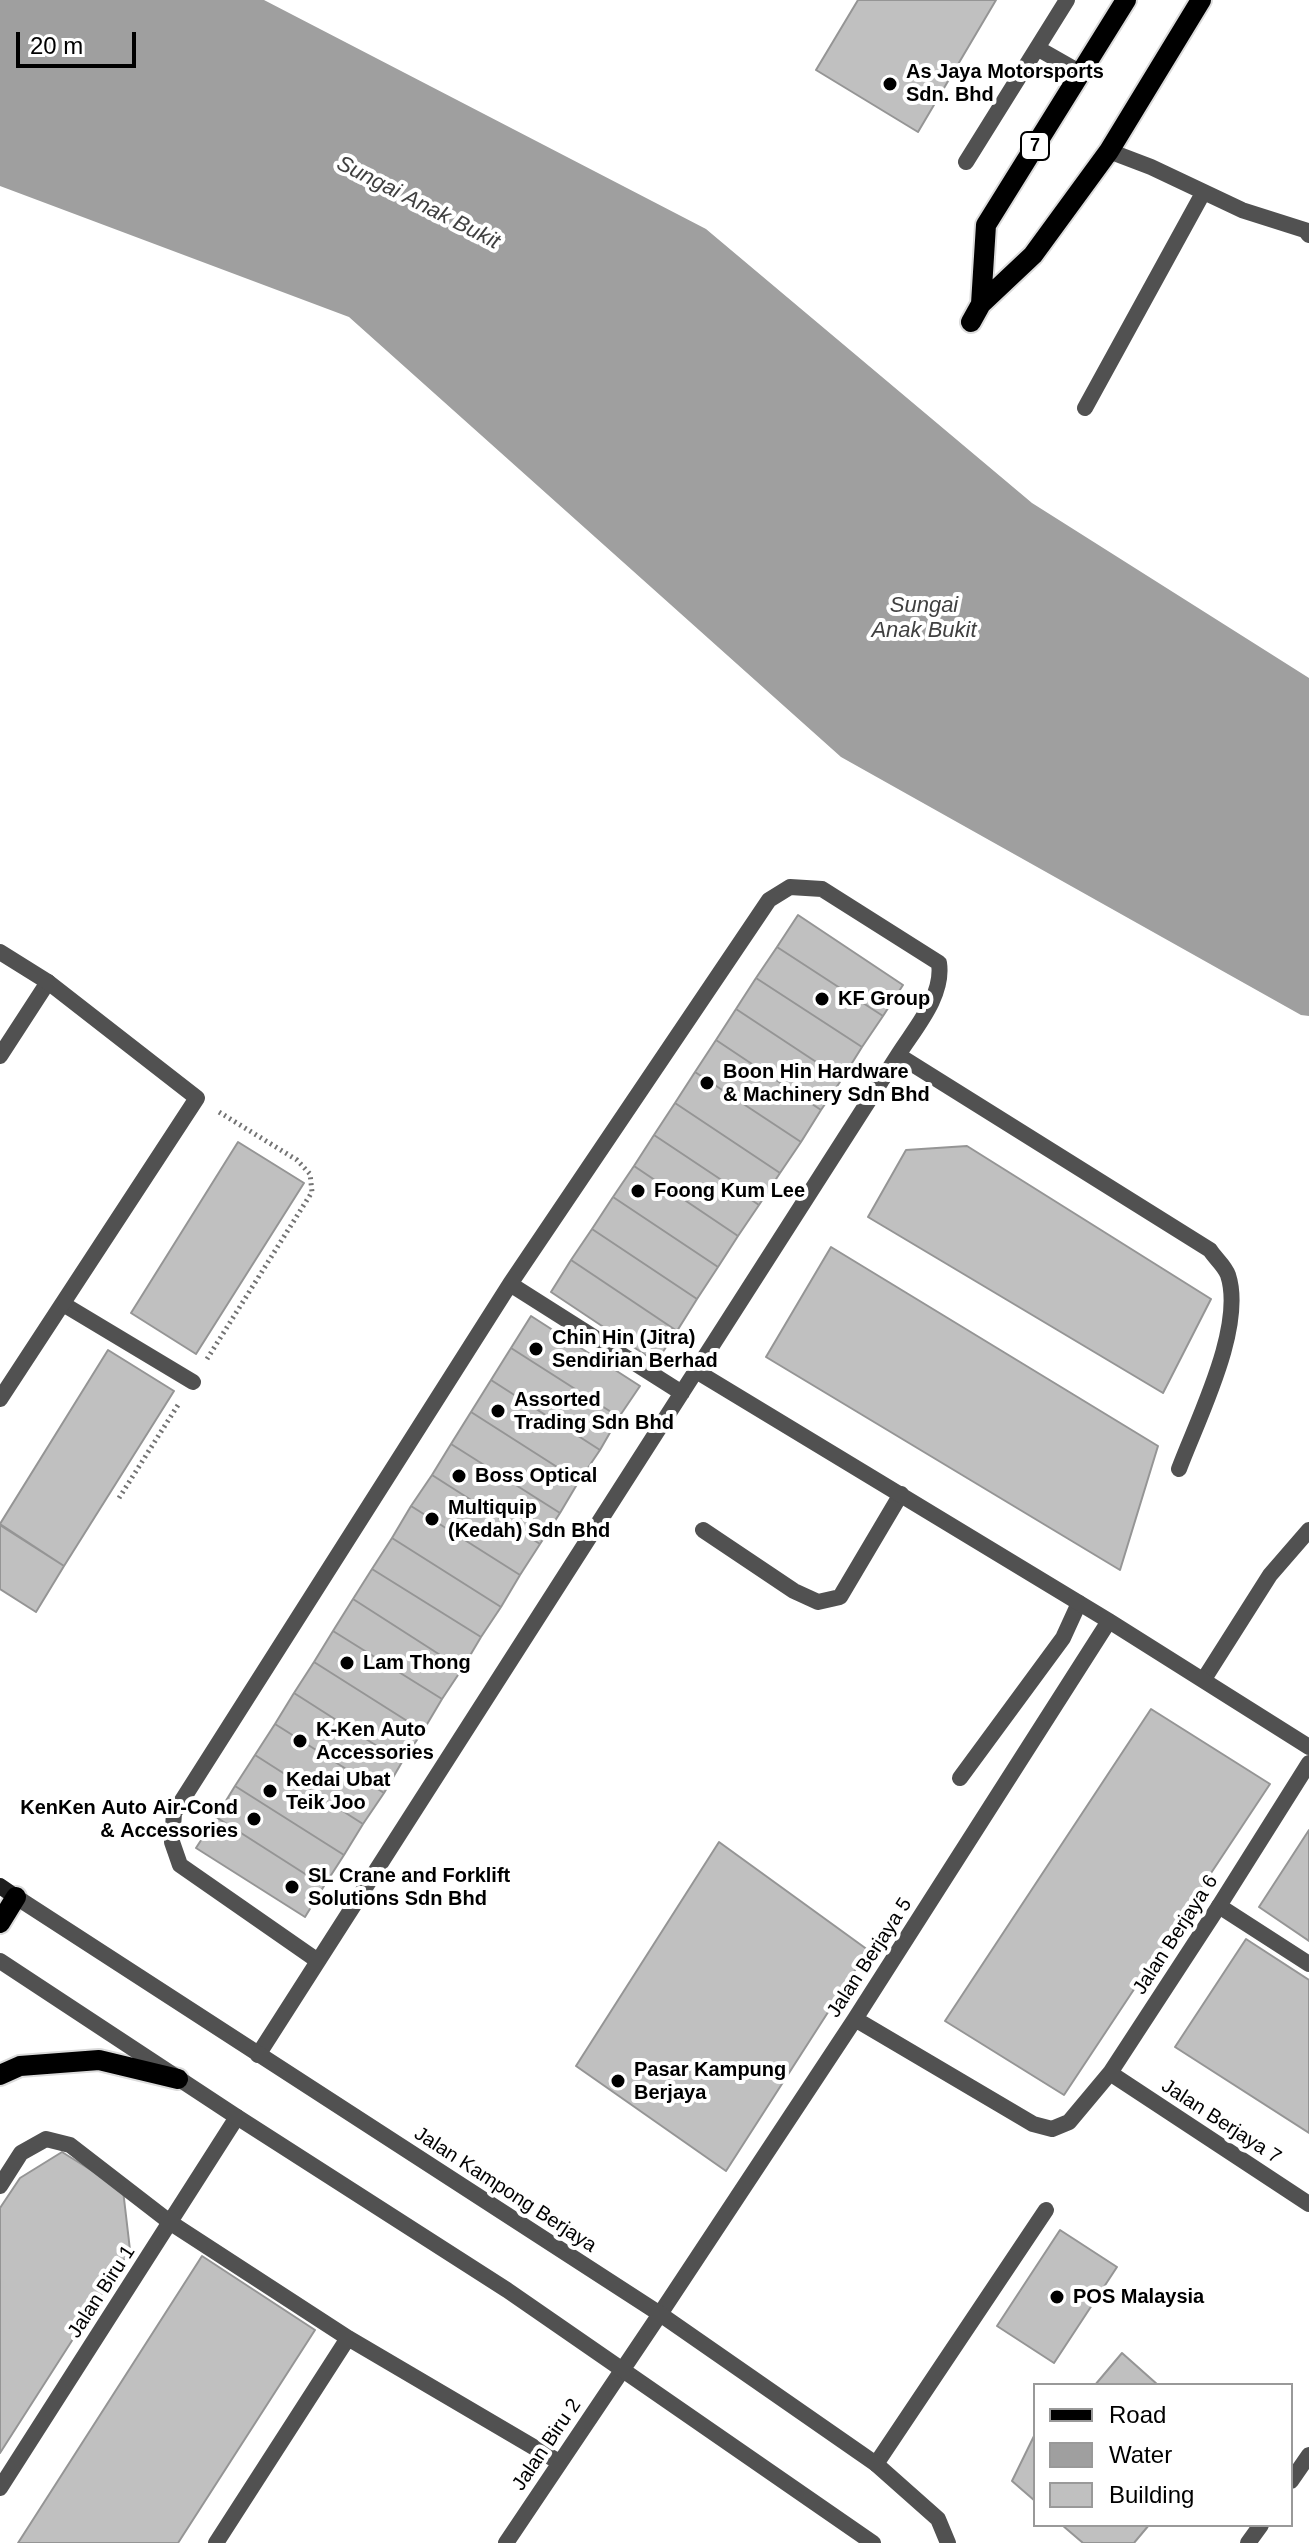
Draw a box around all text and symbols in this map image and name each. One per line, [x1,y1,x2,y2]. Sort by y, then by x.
scale bar [20,16,140,66]
text: 20 m [30,32,83,59]
place label: As Jaya Motorsports Sdn. Bhd [906,60,1104,107]
marker: As Jaya Motorsports Sdn. Bhd [881,75,899,93]
road number: 7 [1021,132,1049,160]
water label: Sungai Anak Bukit [332,150,504,256]
water label: Sungai Anak Bukit [871,593,977,644]
place label: KF Group [838,987,930,1011]
marker: KF Group [813,990,831,1008]
place label: Boon Hin Hardware & Machinery Sdn Bhd [723,1060,930,1107]
marker: Boon Hin Hardware & Machinery Sdn Bhd [698,1074,716,1092]
place label: Foong Kum Lee [654,1179,805,1203]
marker: Foong Kum Lee [629,1182,647,1200]
place label: Chin Hin (Jitra) Sendirian Berhad [552,1326,718,1373]
marker: Chin Hin (Jitra) Sendirian Berhad [527,1340,545,1358]
place label: Assorted Trading Sdn Bhd [514,1388,674,1435]
marker: Assorted Trading Sdn Bhd [489,1402,507,1420]
place label: Boss Optical [475,1464,597,1488]
marker: Boss Optical [450,1467,468,1485]
place label: Multiquip (Kedah) Sdn Bhd [448,1496,610,1543]
marker: Multiquip (Kedah) Sdn Bhd [423,1510,441,1528]
place label: Lam Thong [363,1651,471,1675]
marker: Lam Thong [338,1654,356,1672]
place label: K-Ken Auto Accessories [316,1718,434,1765]
marker: K-Ken Auto Accessories [291,1732,309,1750]
place label: Kedai Ubat Teik Joo [286,1768,390,1815]
marker: Kedai Ubat Teik Joo [261,1782,279,1800]
place label: KenKen Auto Air-Cond & Accessories [20,1796,238,1843]
marker: KenKen Auto Air-Cond & Accessories [245,1810,263,1828]
place label: SL Crane and Forklift Solutions Sdn Bhd [308,1864,510,1911]
street label: Jalan Berjaya 6 [1128,1871,1224,1999]
marker: SL Crane and Forklift Solutions Sdn Bhd [283,1878,301,1896]
street label: Jalan Berjaya 5 [822,1894,918,2022]
place label: Pasar Kampung Berjaya [634,2058,786,2105]
marker: Pasar Kampung Berjaya [609,2072,627,2090]
street label: Jalan Berjaya 7 [1157,2074,1285,2170]
street label: Jalan Kampong Berjaya [409,2122,601,2258]
street label: Jalan Biru 1 [63,2241,141,2343]
place label: POS Malaysia [1073,2285,1204,2309]
marker: POS Malaysia [1048,2288,1066,2306]
legend [1033,2383,1293,2527]
street label: Jalan Biru 2 [508,2395,586,2495]
text: Road [1109,2401,1166,2428]
text: Water [1109,2441,1172,2468]
text: Building [1109,2481,1194,2508]

